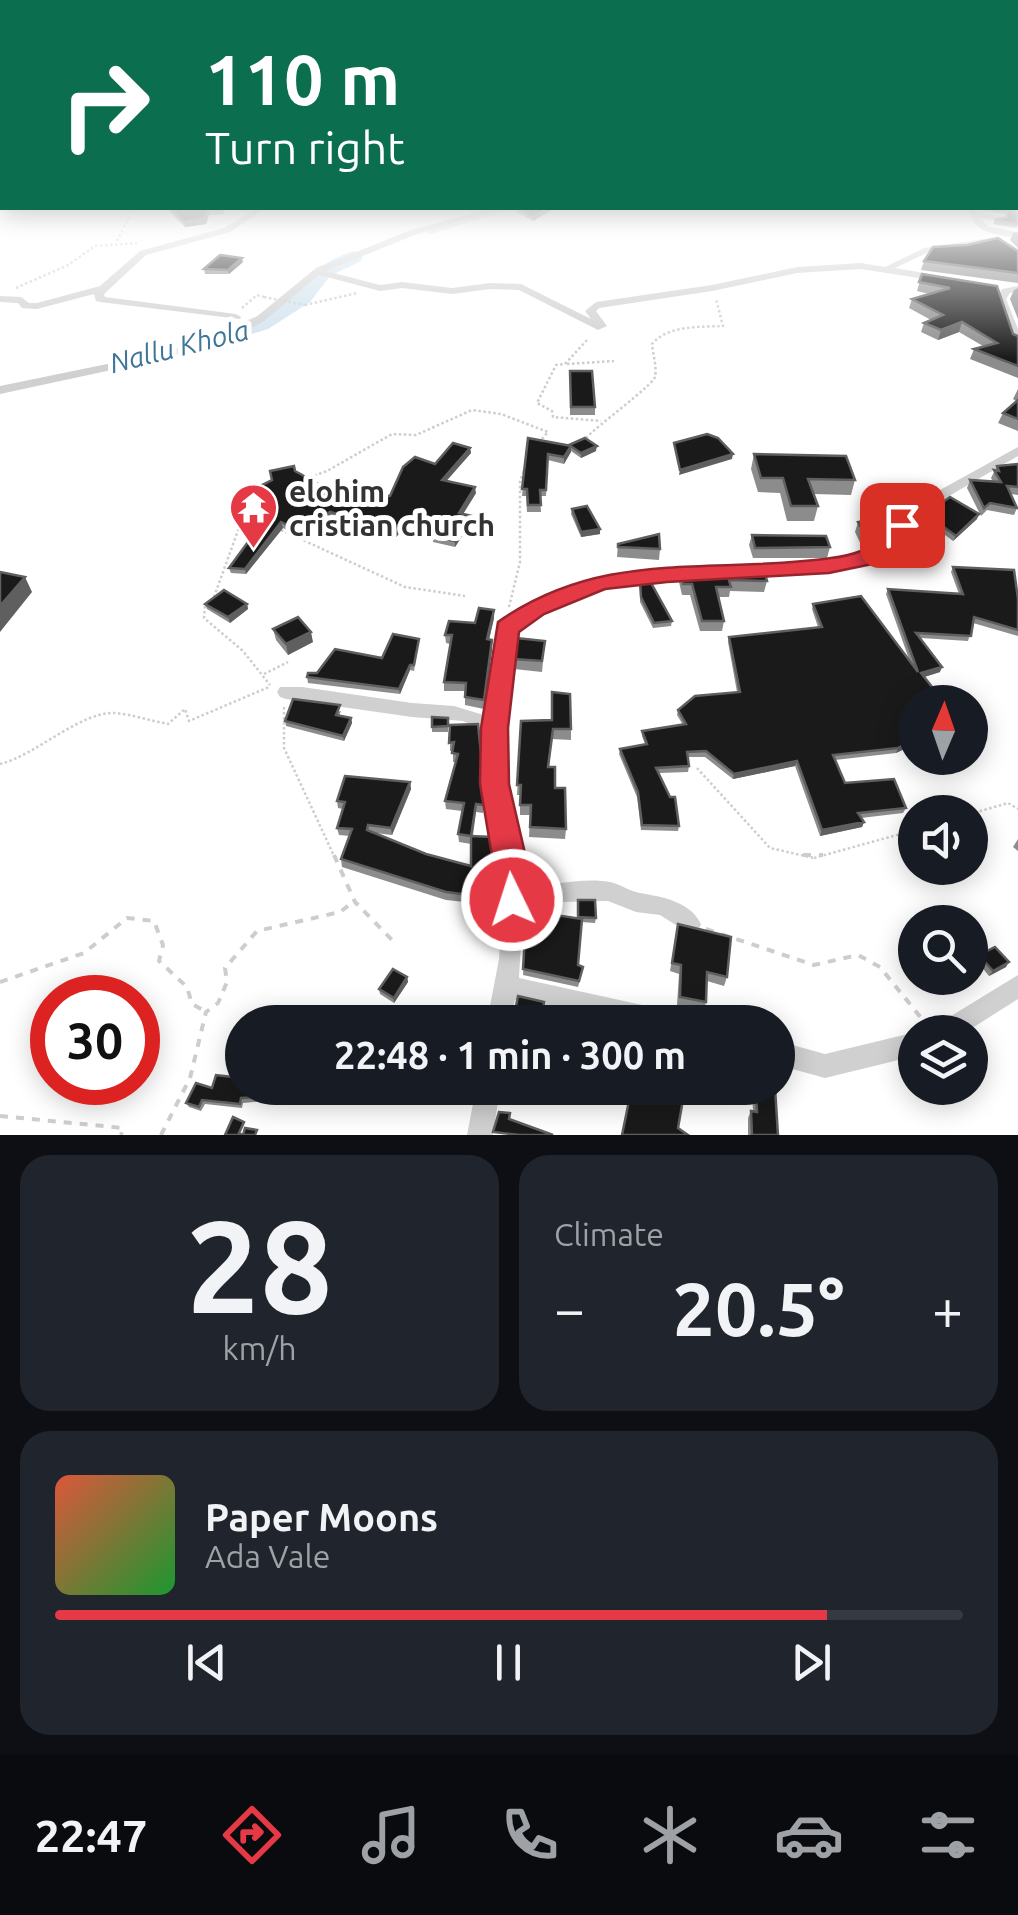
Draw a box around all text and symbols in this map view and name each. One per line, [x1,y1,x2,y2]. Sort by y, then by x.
icon: right [40,40,170,170]
text: 110 m [205,40,400,118]
text: Turn right [205,122,405,173]
water label: Nallu Khola [106,314,252,378]
place label: elohim cristian church [289,474,495,542]
temple icon: elohim cristian church [228,482,280,550]
pin [860,483,945,568]
icon: arrive [875,498,930,553]
north arrow [898,685,988,775]
map controls [898,685,988,1105]
button: sound [898,795,988,885]
position arrow [460,848,564,952]
button: search [898,905,988,995]
speed limit sign: 30 [30,975,160,1105]
button: layers [898,1015,988,1105]
text: 22:48 · 1 min · 300 m [334,1034,686,1076]
text: 28 [186,1192,333,1338]
text: Climate [554,1216,664,1252]
text: 20.5° [673,1266,844,1350]
text: − [554,1278,585,1339]
text: + [932,1278,963,1339]
text: km/h [223,1330,296,1366]
text: Paper Moons [205,1496,438,1538]
text: Ada Vale [205,1538,331,1574]
icon: previous [179,1635,234,1690]
icon: pause [481,1635,536,1690]
icon: next [784,1635,839,1690]
icon: directions [217,1800,287,1870]
icon: music [356,1800,426,1870]
icon: phone [495,1800,565,1870]
icon: climate [635,1800,705,1870]
icon: car [774,1800,844,1870]
icon: filters [913,1800,983,1870]
text: 22:47 [35,1810,147,1861]

